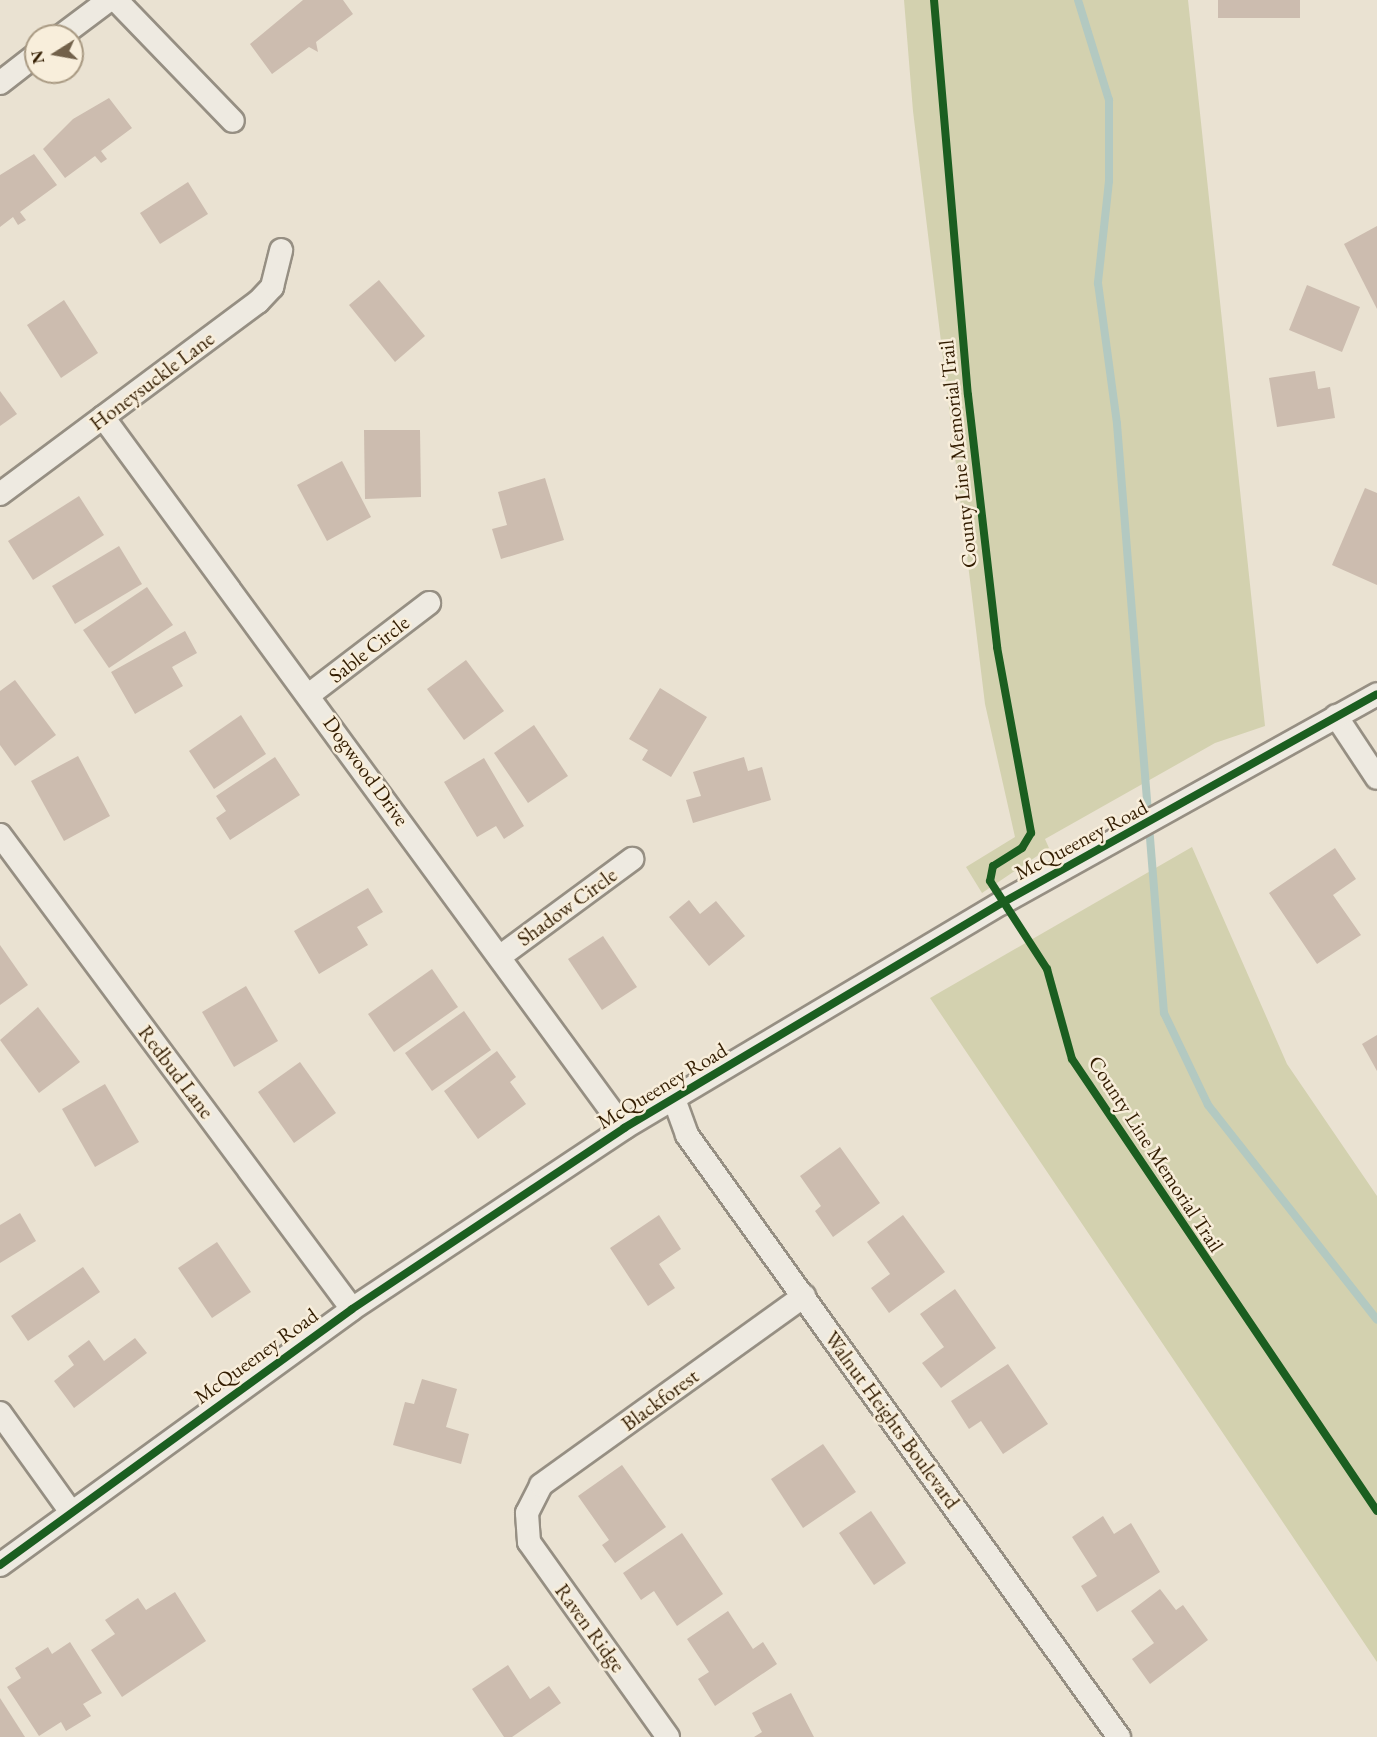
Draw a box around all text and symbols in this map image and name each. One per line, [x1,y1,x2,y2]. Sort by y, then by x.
north arrow [24,24,84,84]
text: N [26,49,49,66]
street label: Honeysuckle Lane [85,326,219,436]
street label: County Line Memorial Trail [933,339,983,569]
street label: Sable Circle [324,610,414,688]
street label: Dogwood Drive [318,711,414,831]
street label: McQueeney Road [1010,794,1152,886]
street label: Shadow Circle [512,862,622,952]
street label: Redbud Lane [133,1020,219,1124]
street label: McQueeney Road [593,1037,731,1135]
street label: County Line Memorial Trail [1083,1051,1229,1257]
street label: McQueeney Road [189,1303,323,1409]
street label: Walnut Heights Boulevard [819,1326,965,1514]
street label: Blackforest [616,1364,704,1436]
street label: Raven Ridge [549,1579,631,1677]

